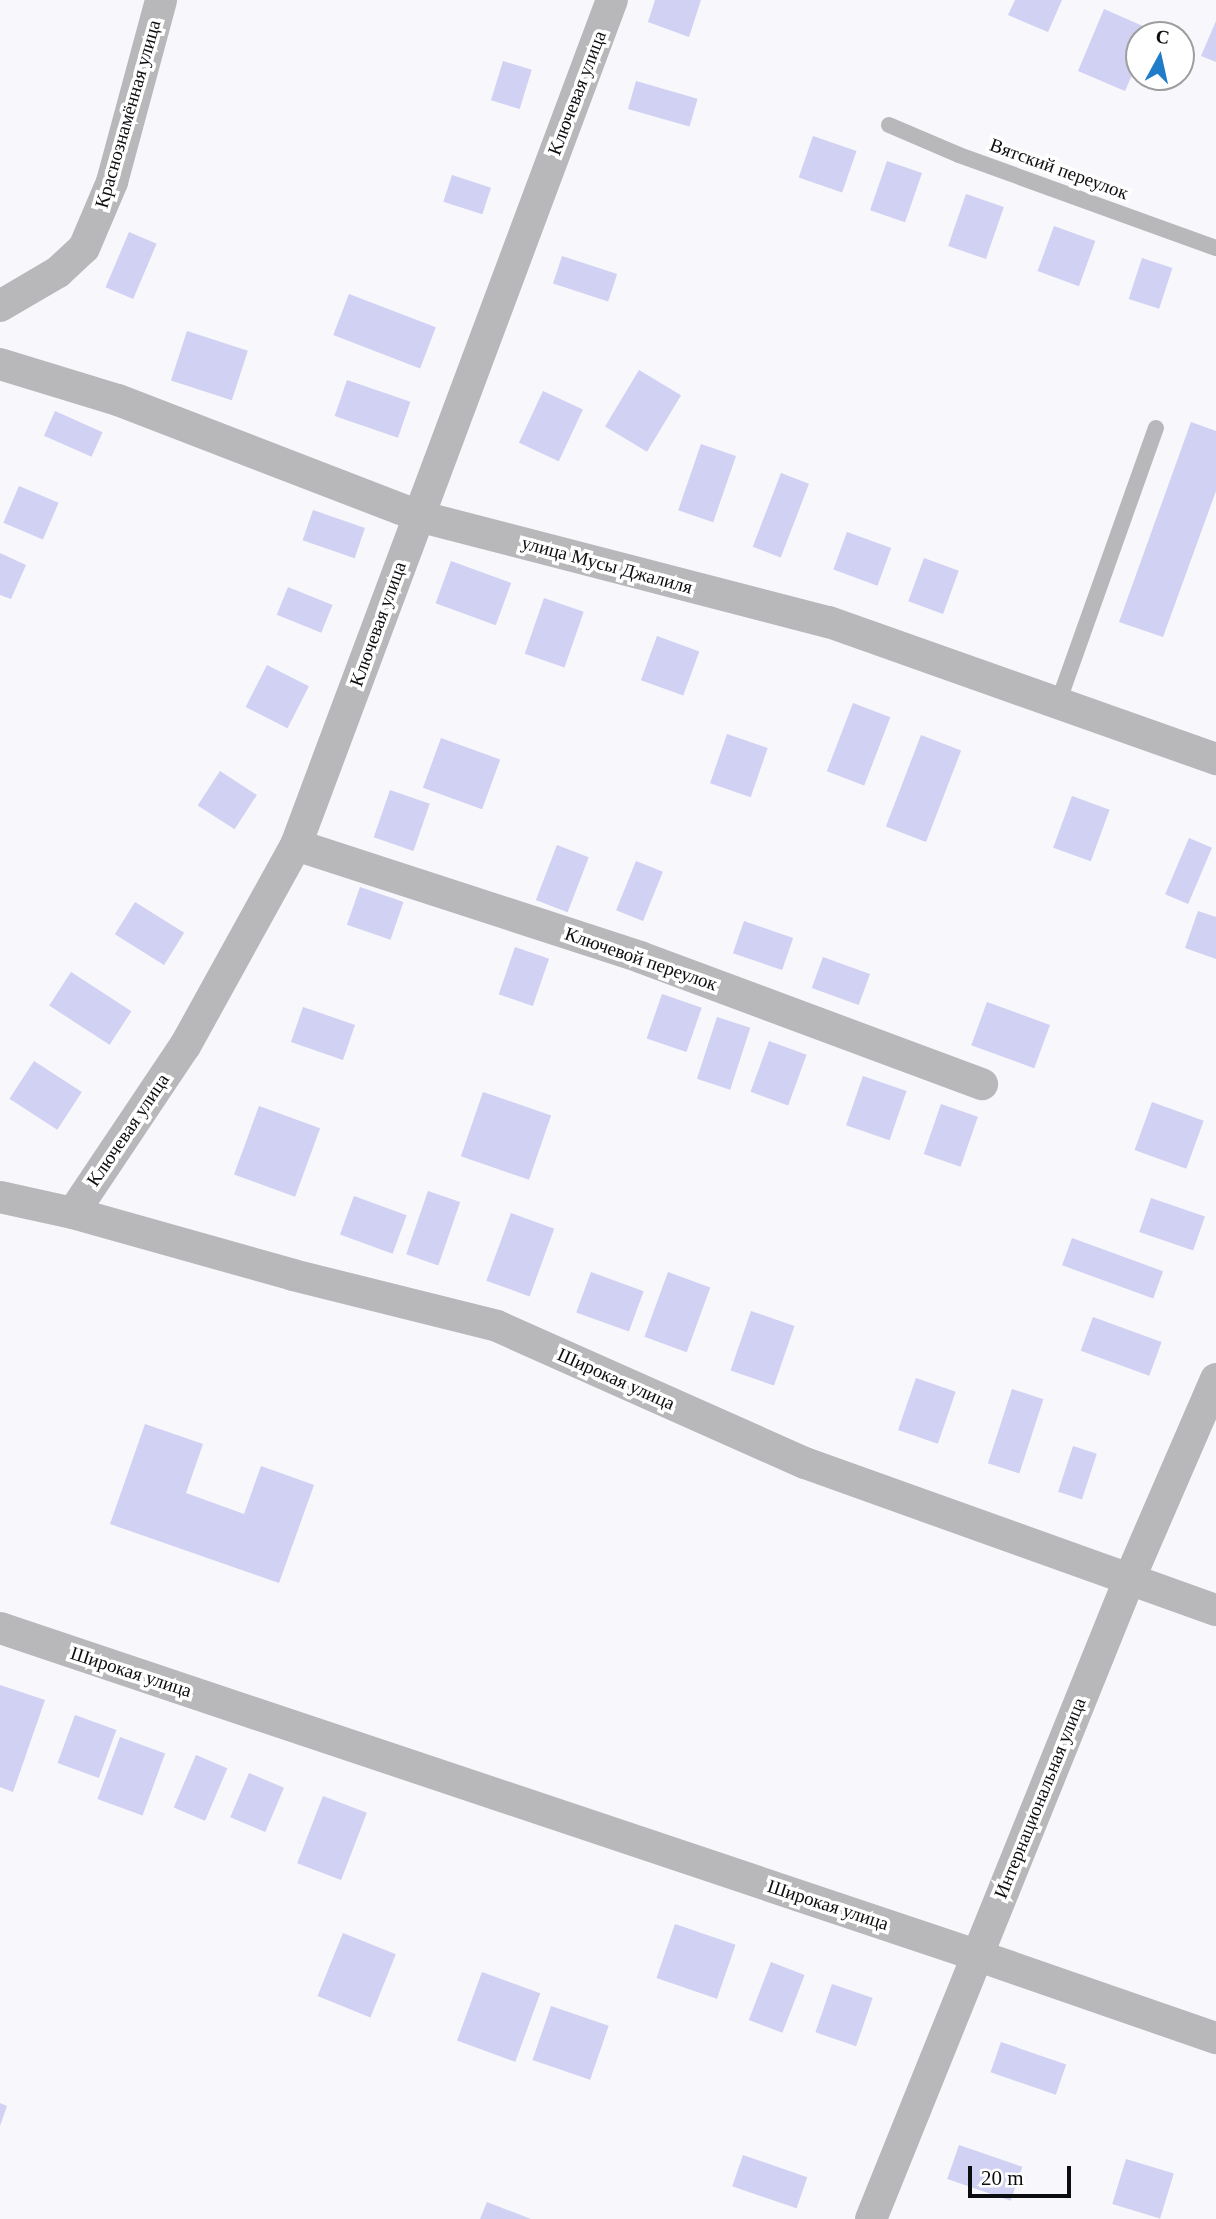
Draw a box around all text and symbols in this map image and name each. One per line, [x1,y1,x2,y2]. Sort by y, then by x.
street label: Краснознамённая улица [90,17,166,211]
north arrow [1125,21,1195,91]
text: С [1154,25,1171,48]
street label: Ключевая улица [543,28,611,158]
street label: Вятский переулок [987,133,1131,205]
street label: улица Мусы Джалиля [519,531,695,599]
street label: Ключевая улица [345,558,411,690]
street label: Ключевой переулок [562,922,720,996]
street label: Ключевая улица [82,1069,174,1191]
street label: Широкая улица [554,1343,678,1415]
street label: Широкая улица [68,1642,194,1702]
street label: Интернациональная улица [989,1694,1091,1902]
street label: Широкая улица [765,1875,891,1935]
scale bar [971,2152,1074,2196]
text: 20 m [981,2166,1024,2190]

